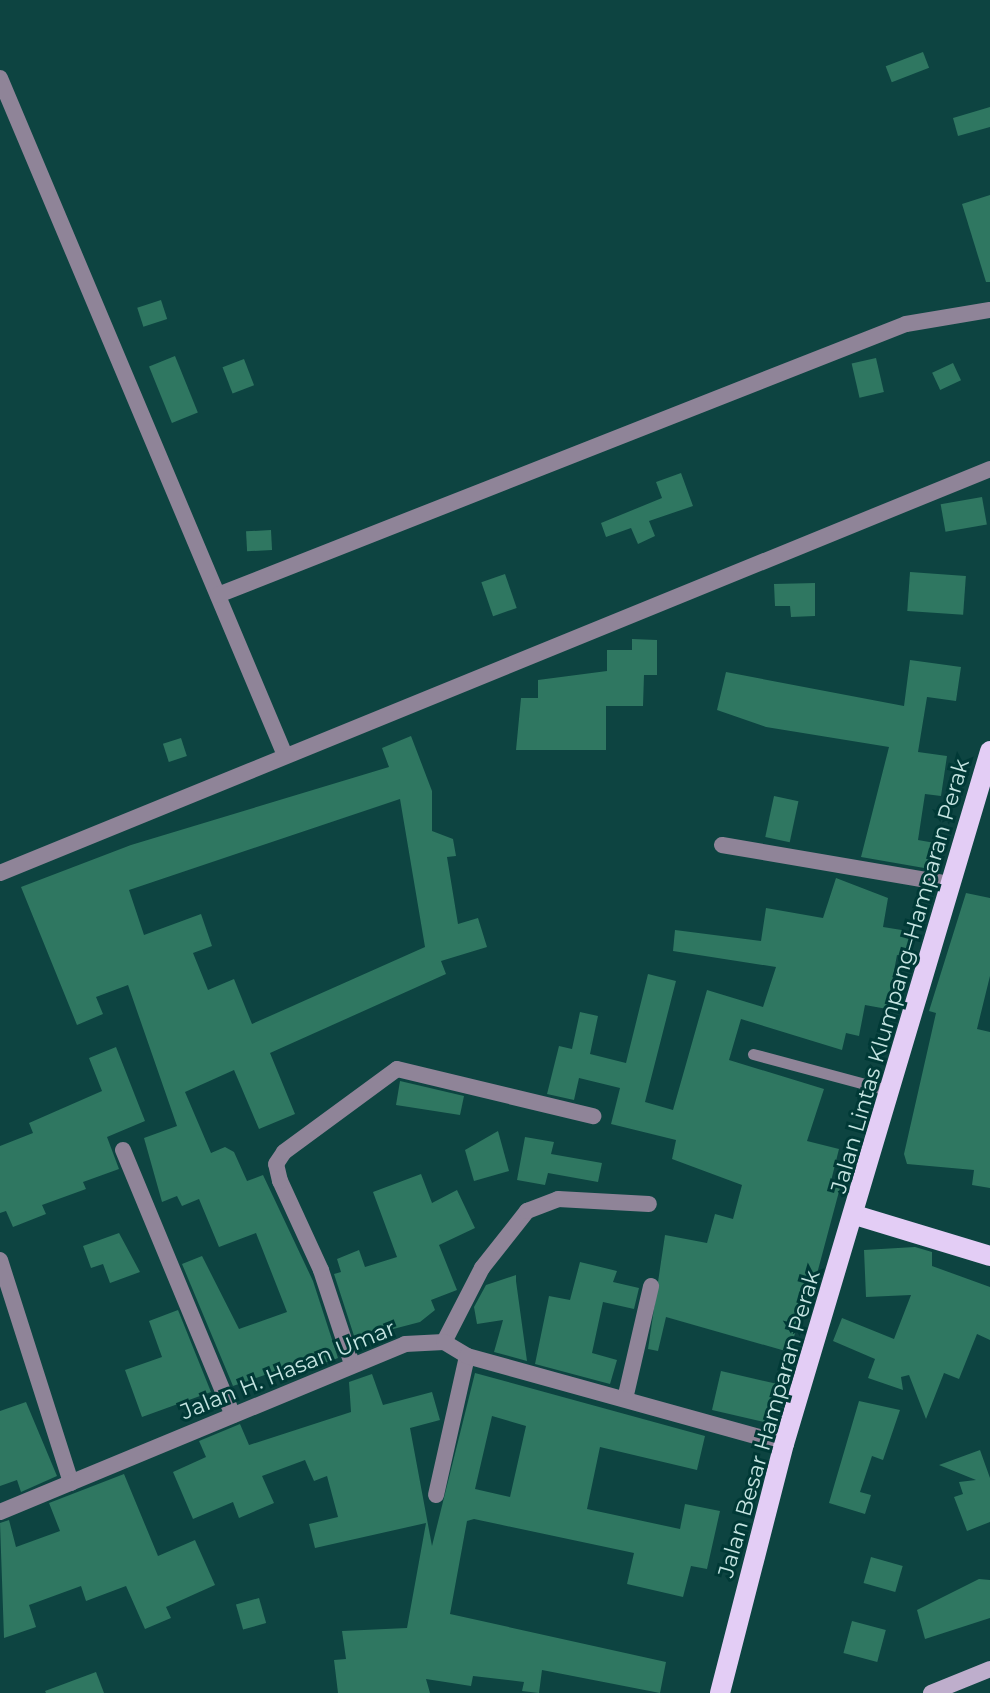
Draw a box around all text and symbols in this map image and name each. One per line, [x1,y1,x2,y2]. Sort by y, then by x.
street label: Jalan Lintas Klumpang–Hamparan Perak [825,756,975,1196]
street label: Jalan Besar Hamparan Perak [712,1267,826,1581]
street label: Jalan H. Hasan Umar [177,1315,399,1425]

